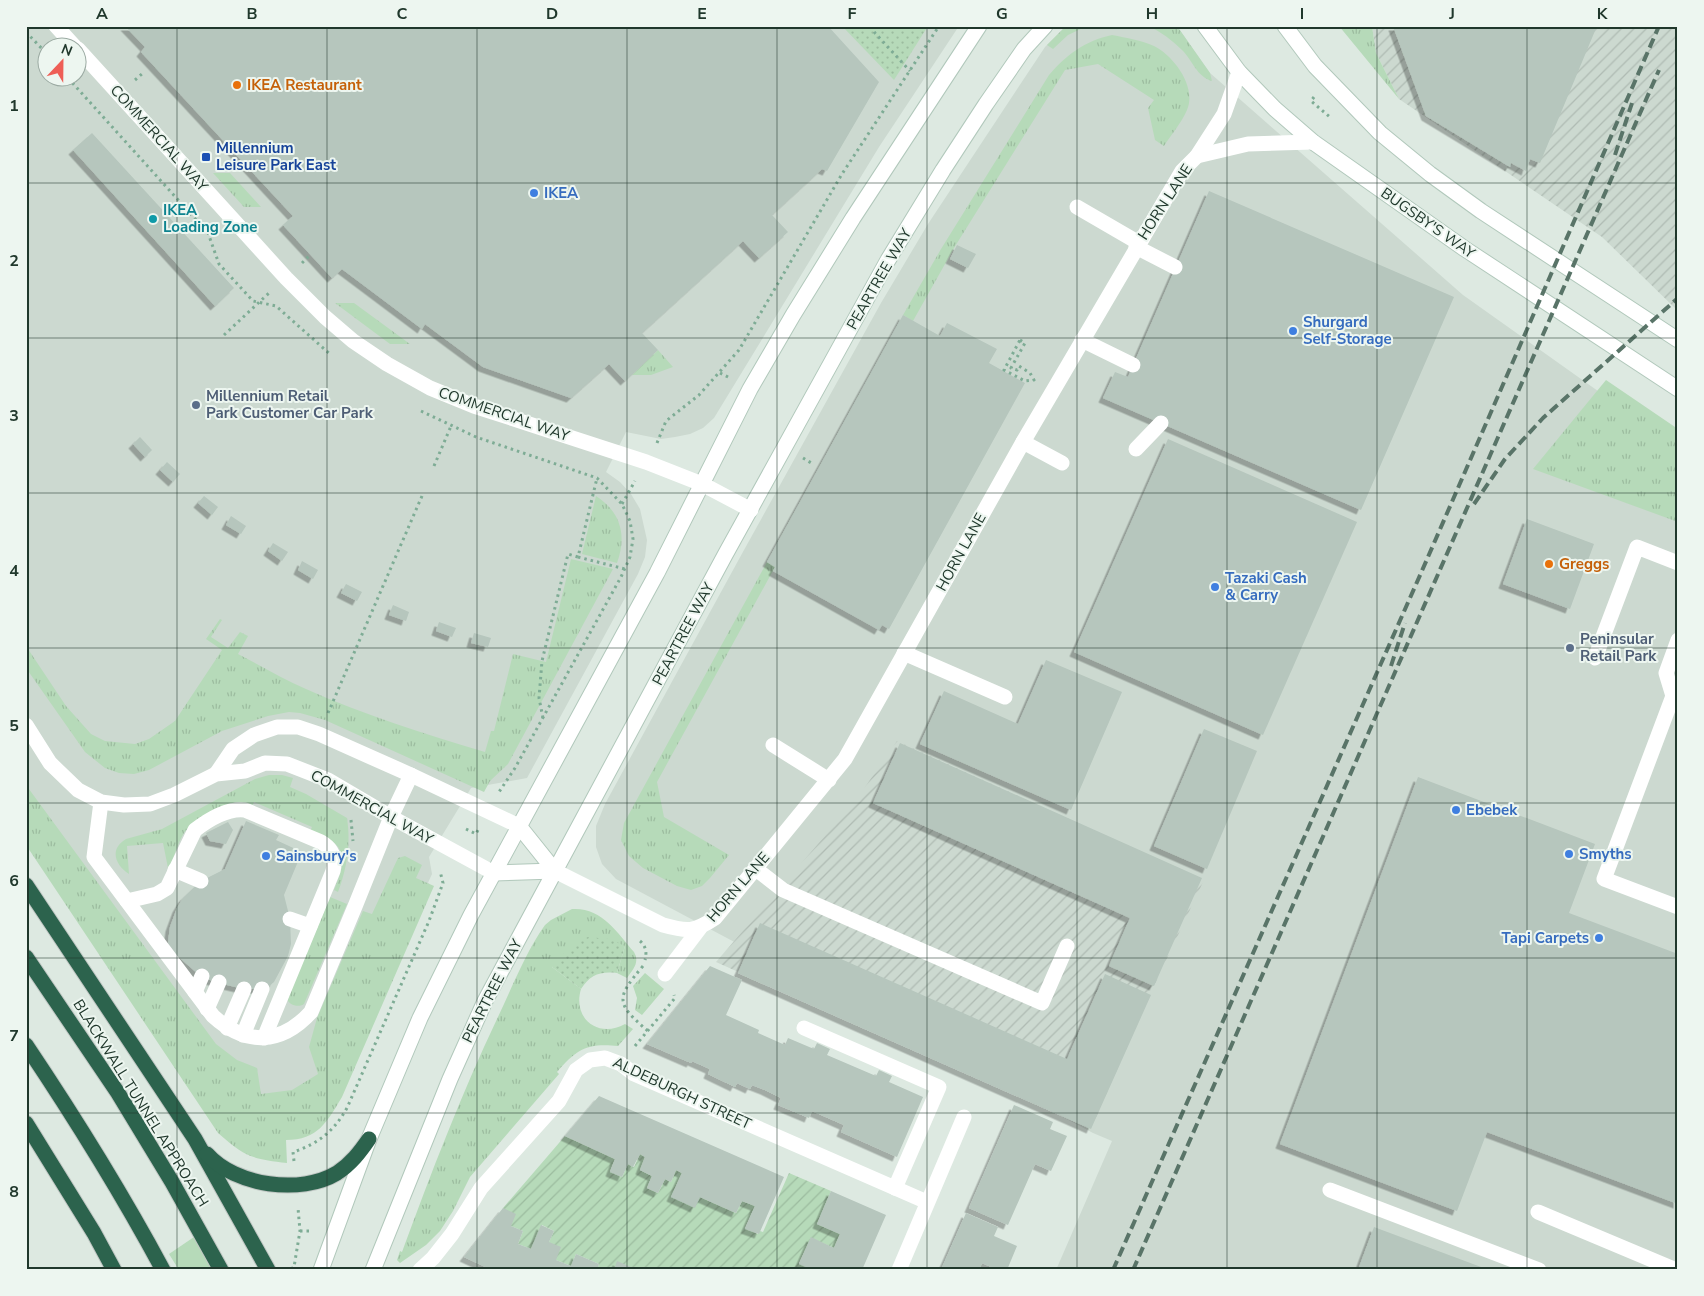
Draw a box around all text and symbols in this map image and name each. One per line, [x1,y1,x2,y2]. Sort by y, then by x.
text: A [96,3,108,25]
text: B [246,3,258,25]
text: C [397,3,408,25]
text: D [546,3,558,25]
text: E [697,3,707,25]
text: F [848,3,857,25]
text: G [996,3,1008,25]
text: H [1146,3,1158,25]
text: I [1300,3,1304,25]
text: J [1448,3,1455,25]
text: K [1597,3,1609,25]
north arrow [38,38,88,88]
text: N [58,40,75,61]
place label: IKEA Restaurant [247,75,362,95]
marker: IKEA Restaurant [231,79,243,91]
street label: COMMERCIAL WAY [106,80,213,196]
text: 1 [9,95,19,117]
place label: Millennium Leisure Park East [216,138,336,175]
marker: Millennium Leisure Park East [200,151,212,163]
street label: HORN LANE [1133,160,1197,244]
place label: IKEA [544,183,579,203]
street label: BUGSBY'S WAY [1377,183,1480,264]
marker: IKEA [528,187,540,199]
place label: IKEA Loading Zone [163,200,257,237]
marker: IKEA Loading Zone [147,213,159,225]
street label: PEARTREE WAY [842,224,917,333]
text: 2 [9,250,19,272]
place label: Shurgard Self-Storage [1303,312,1392,349]
marker: Shurgard Self-Storage [1287,325,1299,337]
street label: COMMERCIAL WAY [436,382,573,446]
place label: Millennium Retail Park Customer Car Park [206,386,374,423]
marker: Millennium Retail Park Customer Car Park [190,399,202,411]
text: 3 [9,405,19,427]
street label: HORN LANE [931,509,991,595]
place label: Greggs [1559,554,1609,574]
marker: Greggs [1543,558,1555,570]
text: 4 [9,560,19,582]
place label: Tazaki Cash & Carry [1225,568,1307,605]
street label: PEARTREE WAY [647,578,719,689]
marker: Tazaki Cash & Carry [1209,581,1221,593]
place label: Peninsular Retail Park [1580,629,1657,666]
marker: Peninsular Retail Park [1564,642,1576,654]
text: 5 [9,715,19,737]
street label: COMMERCIAL WAY [307,765,438,849]
place label: Ebebek [1466,800,1518,820]
marker: Ebebek [1450,804,1462,816]
place label: Smyths [1579,844,1632,864]
place label: Sainsbury's [276,846,356,866]
street label: HORN LANE [702,848,774,926]
marker: Smyths [1563,848,1575,860]
marker: Sainsbury's [260,850,272,862]
text: 6 [9,870,19,892]
place label: Tapi Carpets [1502,928,1589,948]
marker: Tapi Carpets [1593,932,1605,944]
street label: PEARTREE WAY [457,935,527,1046]
street label: BLACKWALL TUNNEL APPROACH [69,995,213,1211]
text: 7 [9,1025,19,1047]
street label: ALDEBURGH STREET [610,1052,754,1134]
text: 8 [9,1181,19,1203]

